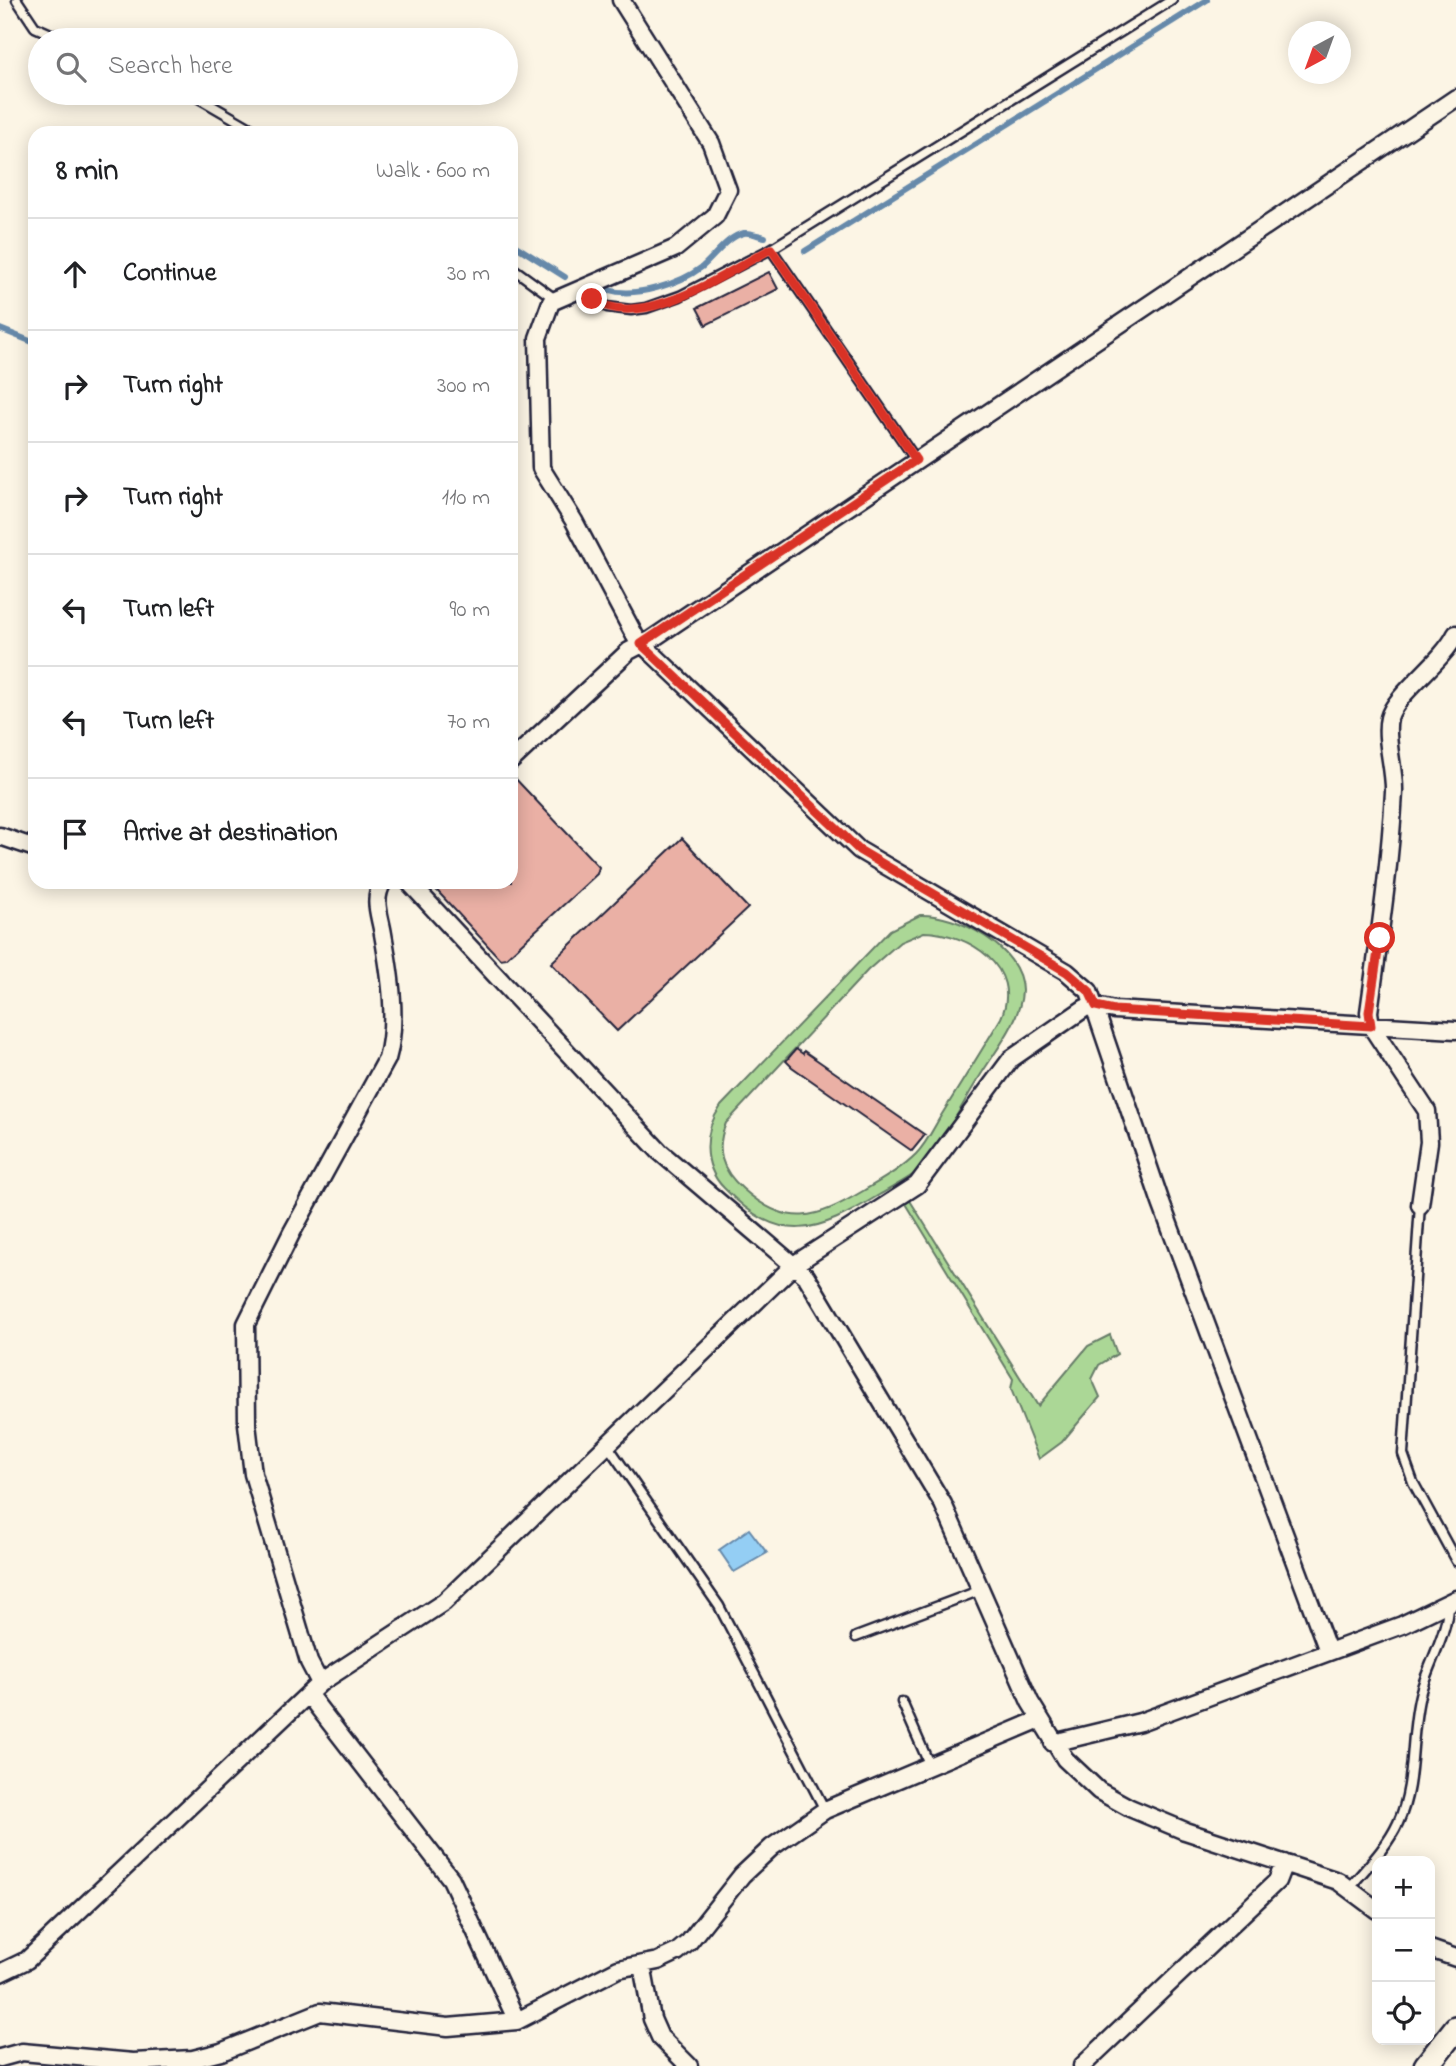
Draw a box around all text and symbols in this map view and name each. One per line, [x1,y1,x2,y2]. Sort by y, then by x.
north arrow [1288,21,1351,84]
search box [28,28,518,105]
icon: search [52,48,90,86]
text: Search here [108,48,233,86]
text: 8 min [56,150,118,194]
text: Walk · 600 m [376,155,490,188]
icon: ahead [56,255,94,293]
text: Continue [123,255,216,293]
text: 30 m [447,258,490,291]
route end [576,283,607,314]
icon: right [56,367,94,405]
text: Turn right [123,367,223,405]
text: 300 m [437,370,490,403]
icon: right [56,479,94,517]
text: Turn right [123,479,223,517]
text: 110 m [442,482,490,515]
icon: left [56,591,94,629]
text: Turn left [123,591,214,629]
text: 90 m [450,594,490,627]
icon: left [56,703,94,741]
text: Turn left [123,703,214,741]
text: 70 m [447,706,490,739]
icon: arrive [56,815,94,853]
text: Arrive at destination [123,815,338,853]
route start [1364,922,1395,953]
map controls [1372,1856,1435,2045]
button: + [1372,1856,1435,1919]
button: − [1372,1919,1435,1982]
button: locate [1372,1982,1435,2045]

